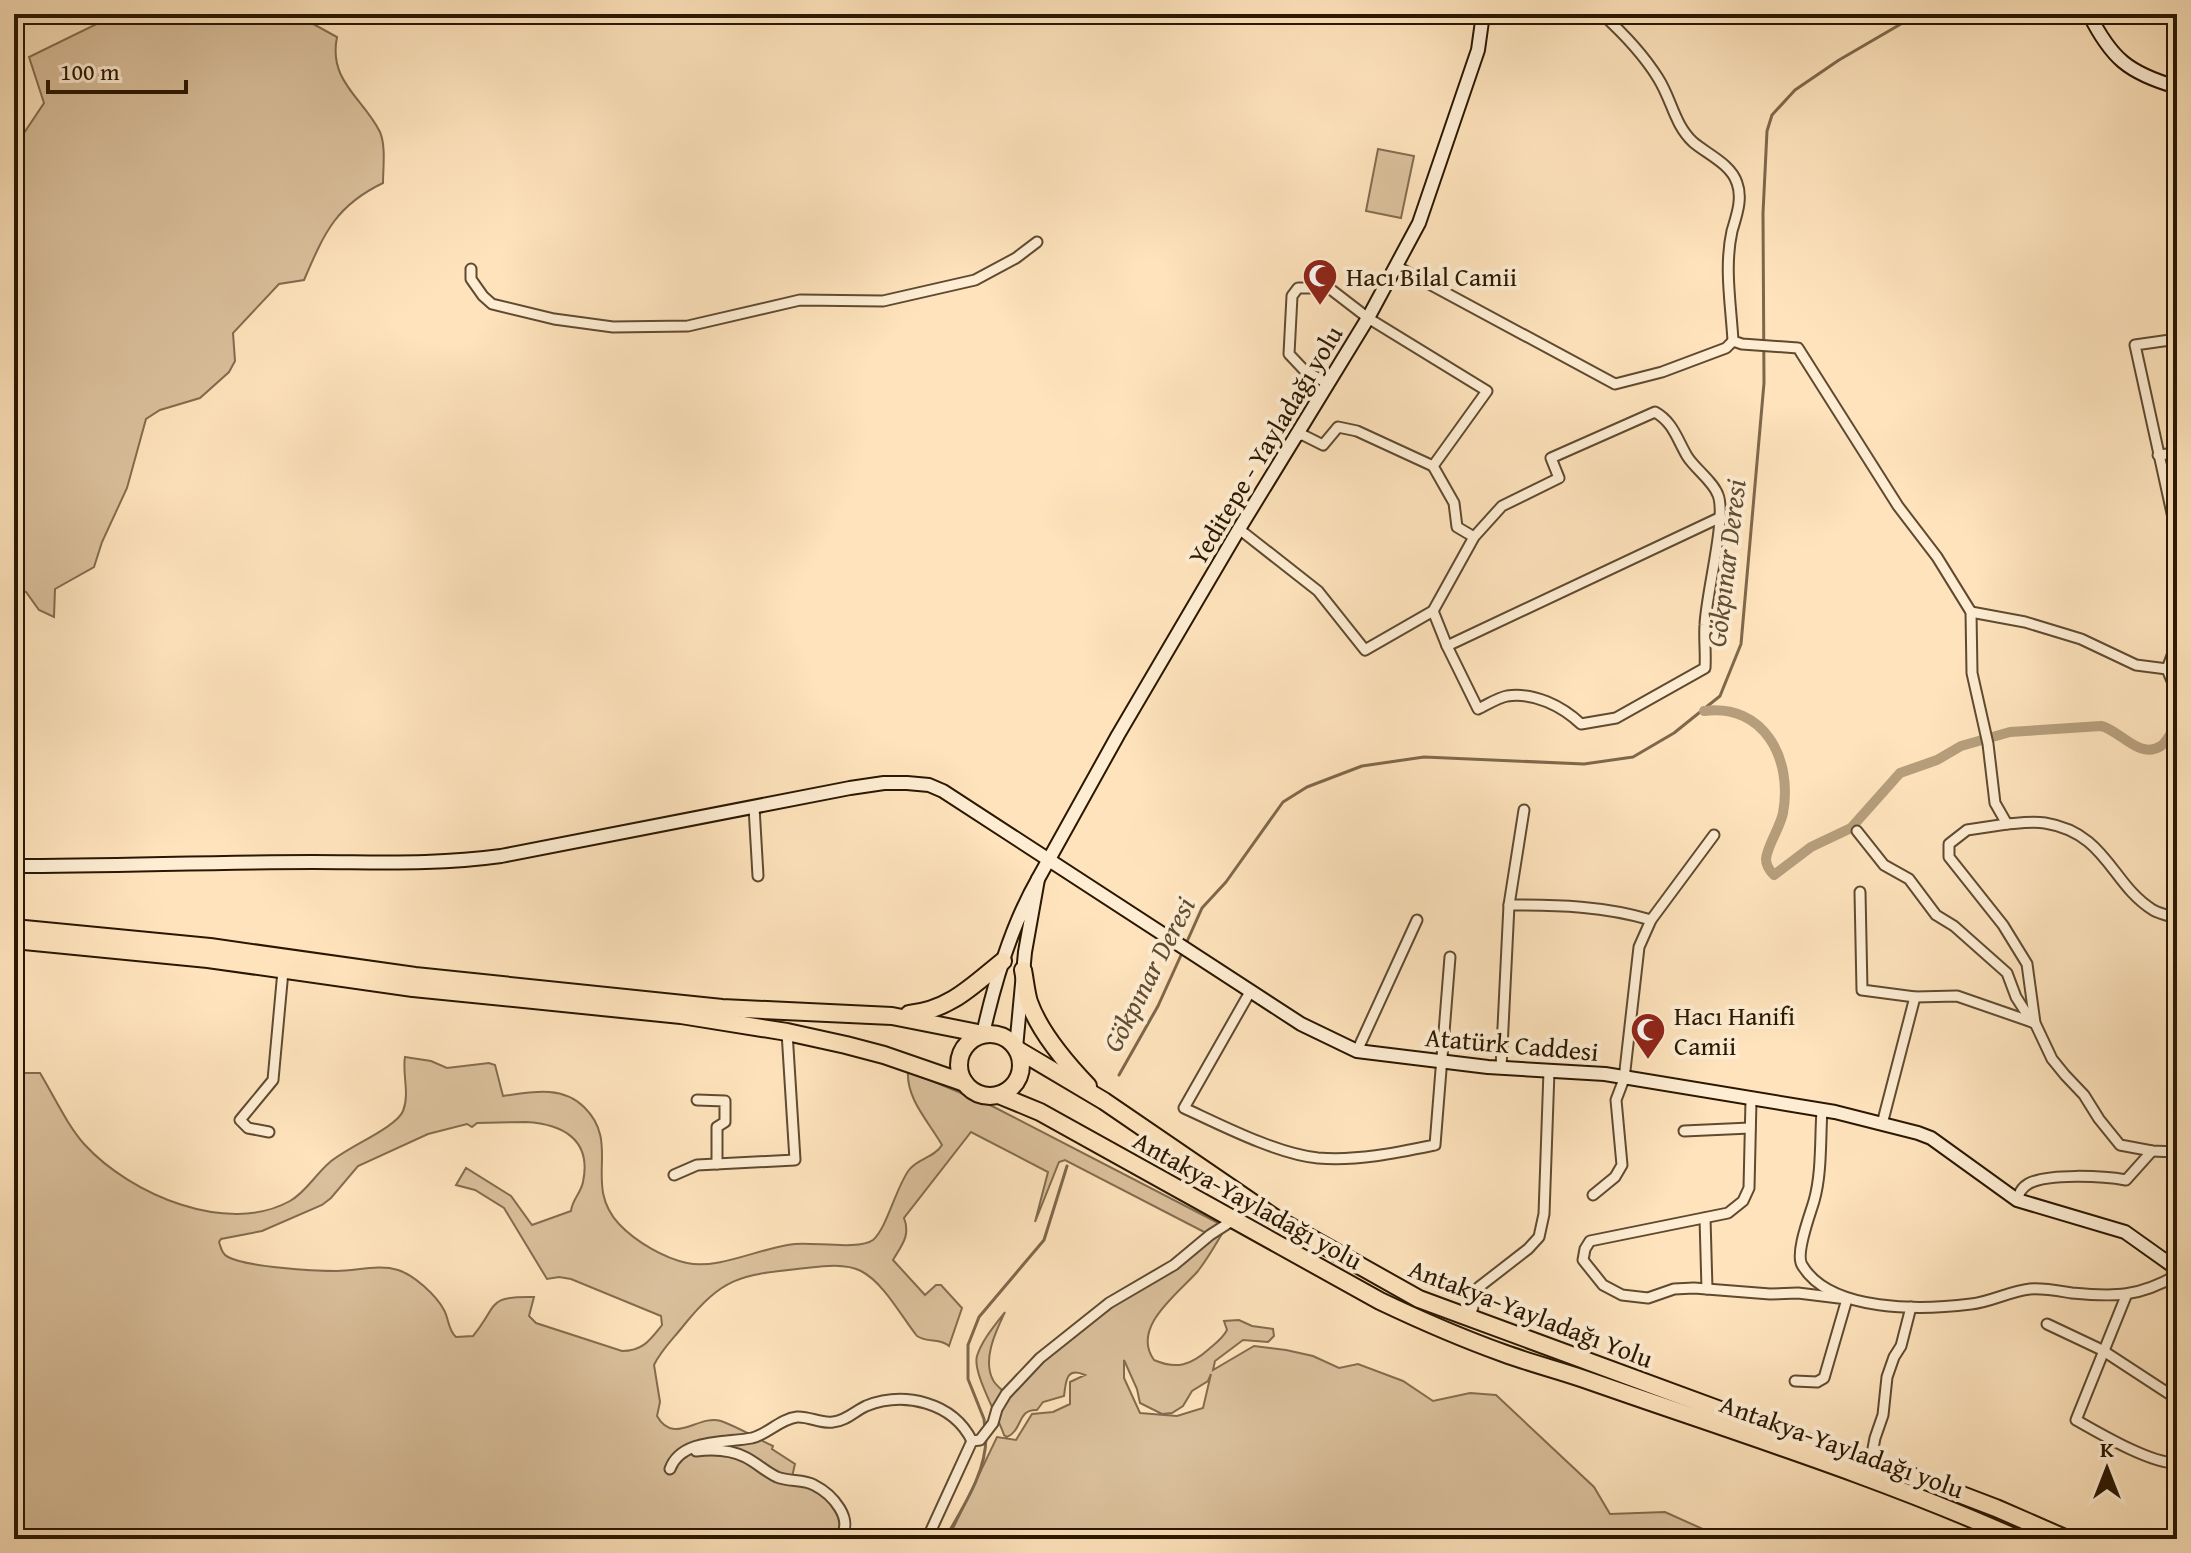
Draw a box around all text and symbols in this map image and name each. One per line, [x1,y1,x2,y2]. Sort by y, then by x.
scale bar [48,44,186,94]
text: 100 m [60,54,120,89]
mosque icon: Hacı Bilal Camii [1301,257,1339,307]
place label: Hacı Bilal Camii [1346,257,1517,296]
street label: Yeditepe - Yayladağı yolu [1178,318,1352,572]
water label: Gökpınar Deresi [1694,477,1756,649]
water label: Gökpınar Deresi [1091,890,1205,1058]
place label: Hacı Hanifi Camii [1674,996,1795,1065]
mosque icon: Hacı Hanifi Camii [1629,1011,1667,1061]
street label: Atatürk Caddesi [1424,1017,1600,1071]
street label: Antakya-Yayladağı yolu [1126,1121,1370,1279]
street label: Antakya-Yayladağı Yolu [1403,1248,1659,1378]
street label: Antakya-Yayladağı yolu [1715,1384,1969,1508]
north arrow [2067,1429,2147,1509]
text: K [2100,1433,2114,1465]

